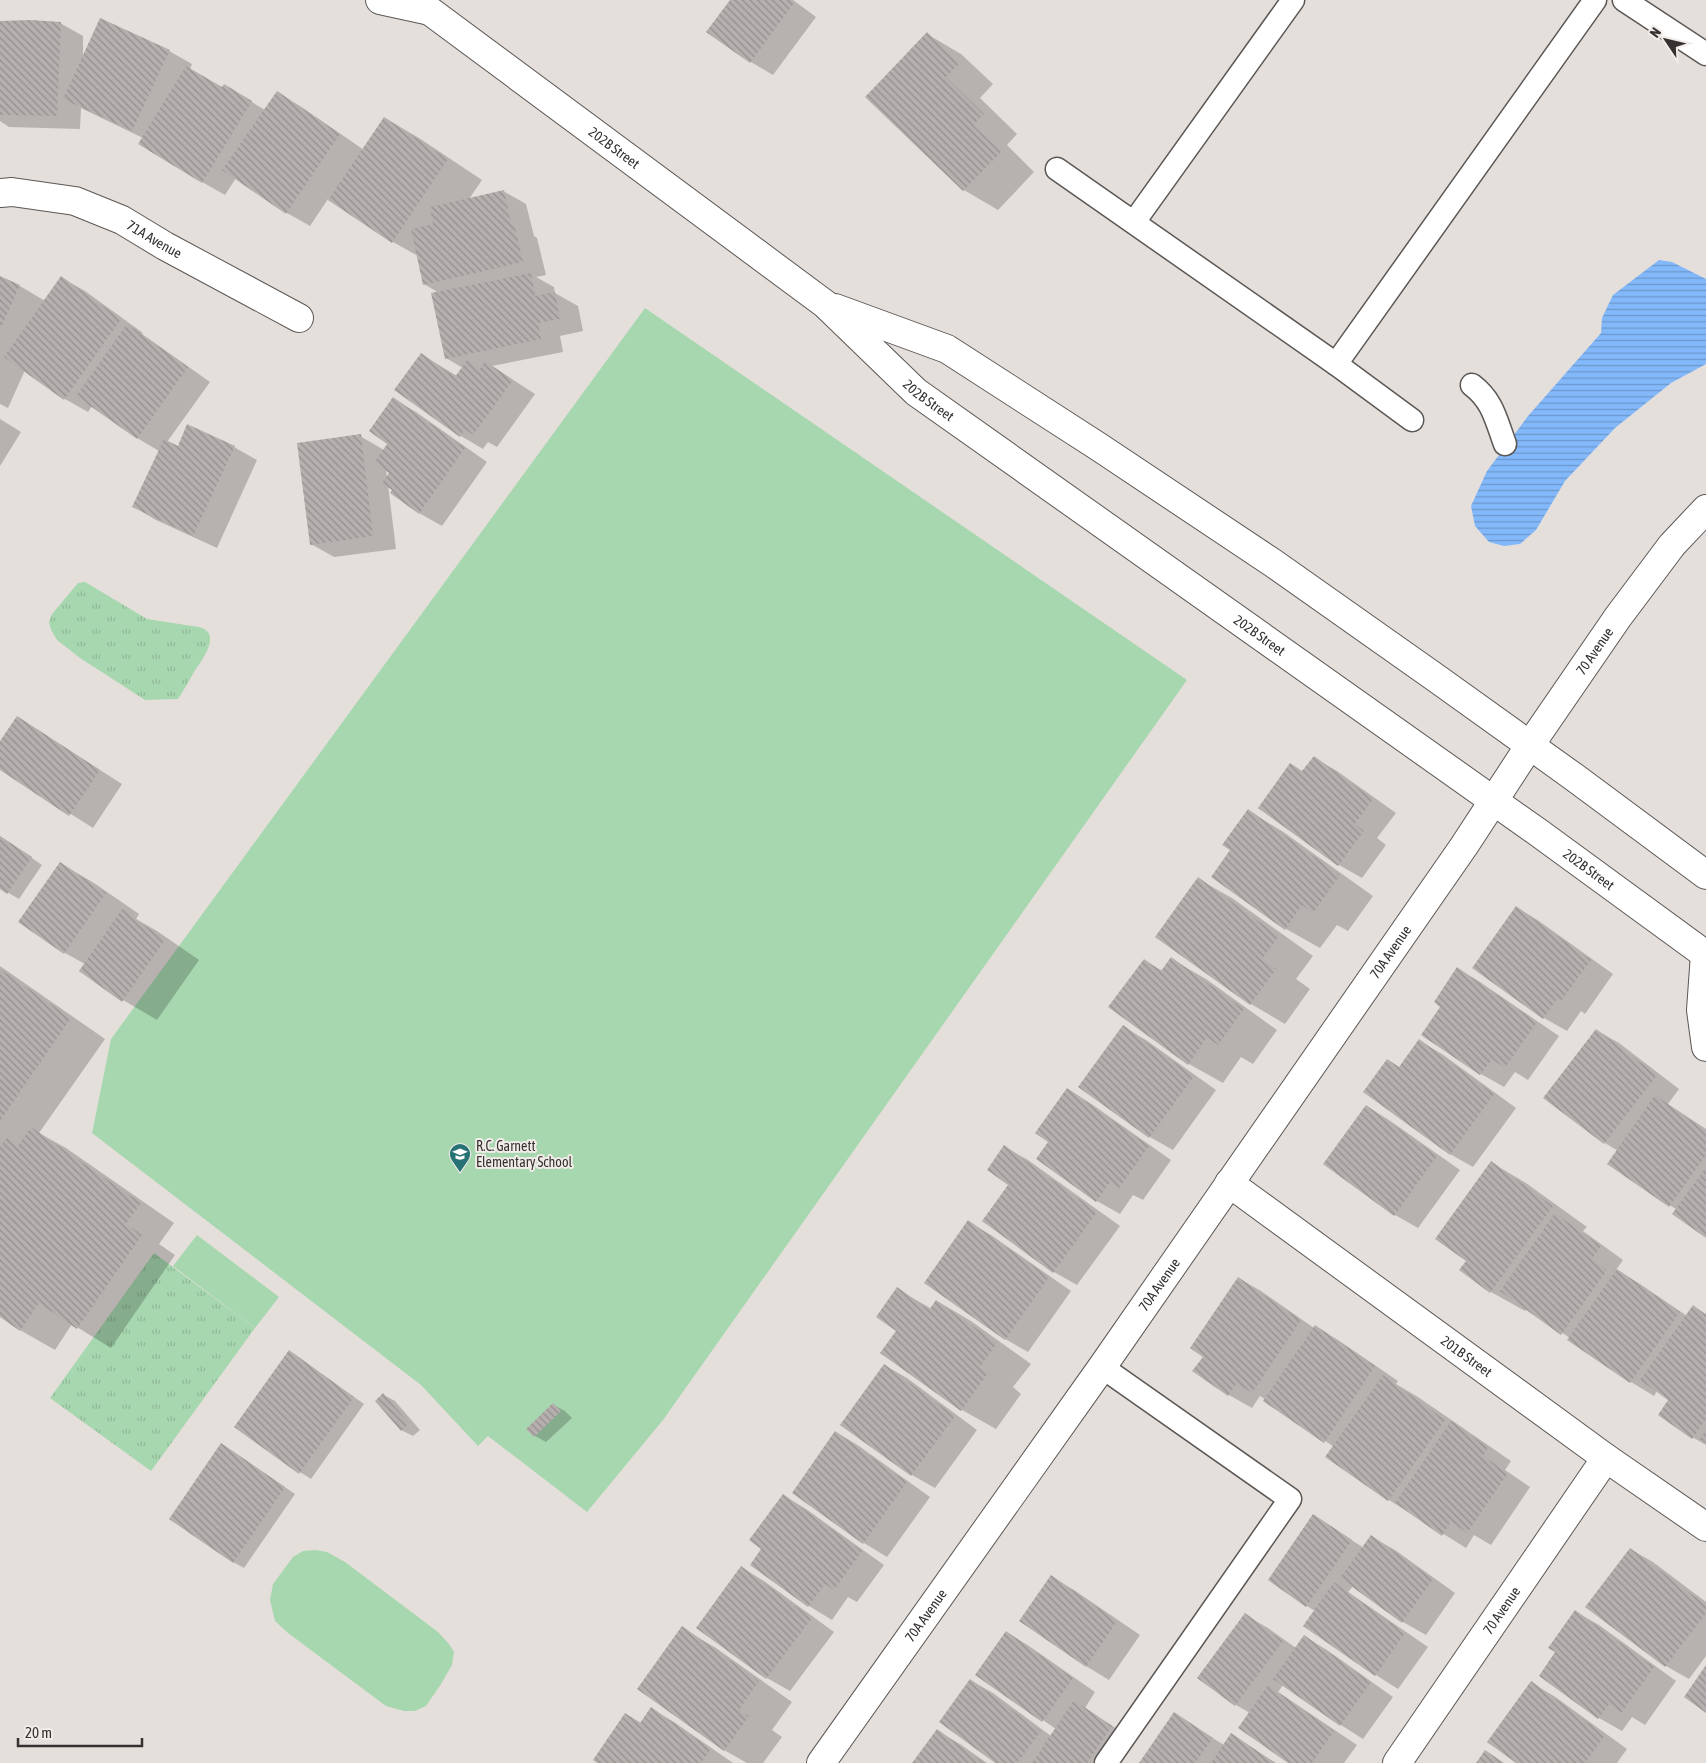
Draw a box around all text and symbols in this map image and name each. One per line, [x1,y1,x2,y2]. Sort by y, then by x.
north arrow [1641,15,1691,65]
text: N [1646,25,1664,41]
street label: 202B Street [586,124,643,172]
street label: 71A Avenue [124,217,184,261]
street label: 202B Street [900,376,957,424]
street label: 202B Street [1231,612,1288,659]
street label: 70 Avenue [1573,624,1616,678]
street label: 202B Street [1560,846,1617,893]
street label: 70A Avenue [1366,922,1414,981]
place label: R.C. Garnett Elementary School [476,1138,572,1170]
school or university icon: R.C. Garnett Elementary School [448,1142,472,1173]
street label: 70A Avenue [1135,1255,1183,1314]
street label: 201B Street [1438,1332,1495,1380]
street label: 70 Avenue [1480,1584,1523,1637]
street label: 70A Avenue [902,1586,950,1645]
scale bar [18,1716,141,1748]
text: 20 m [25,1724,52,1741]

